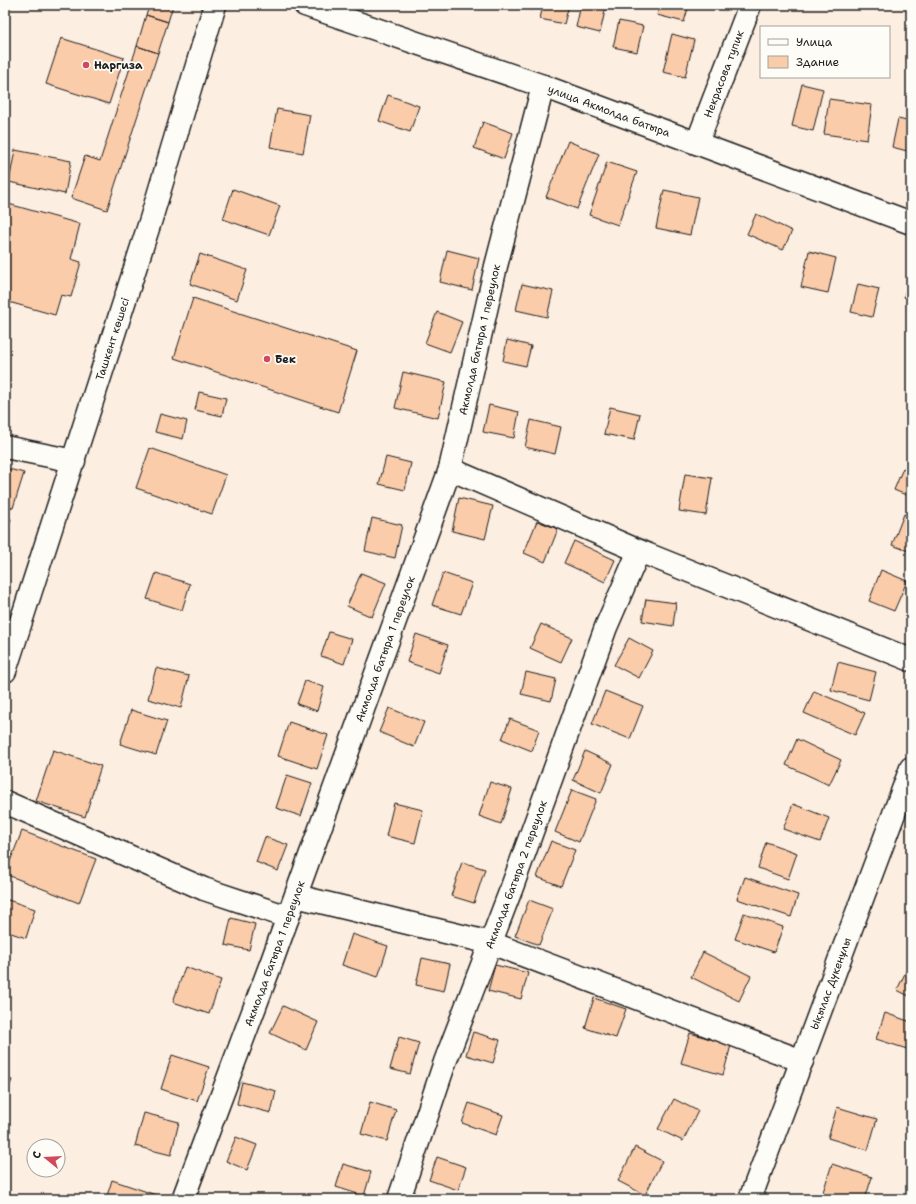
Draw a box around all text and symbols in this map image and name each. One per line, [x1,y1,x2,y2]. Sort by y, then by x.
legend [760,26,890,78]
street label: Некрасова тупик [700,28,747,120]
text: Улица [796,34,833,50]
text: Здание [796,54,840,70]
place label: Наргиза [94,58,143,73]
marker: Наргиза [81,60,91,70]
street label: улица Акмолда батыра [546,81,673,140]
street label: Акмолда батыра 1 переулок [455,263,504,416]
street label: Ташкент көшесі [92,296,133,382]
place label: Бек [275,352,296,367]
marker: Бек [262,354,272,364]
street label: Акмолда батыра 1 переулок [352,574,418,724]
street label: Акмолда батыра 2 переулок [482,798,550,951]
street label: Акмолда батыра 1 переулок [241,878,308,1028]
street label: Ықылас Дүкенұлы [806,935,855,1032]
north arrow [26,1138,66,1178]
text: С [29,1149,45,1161]

